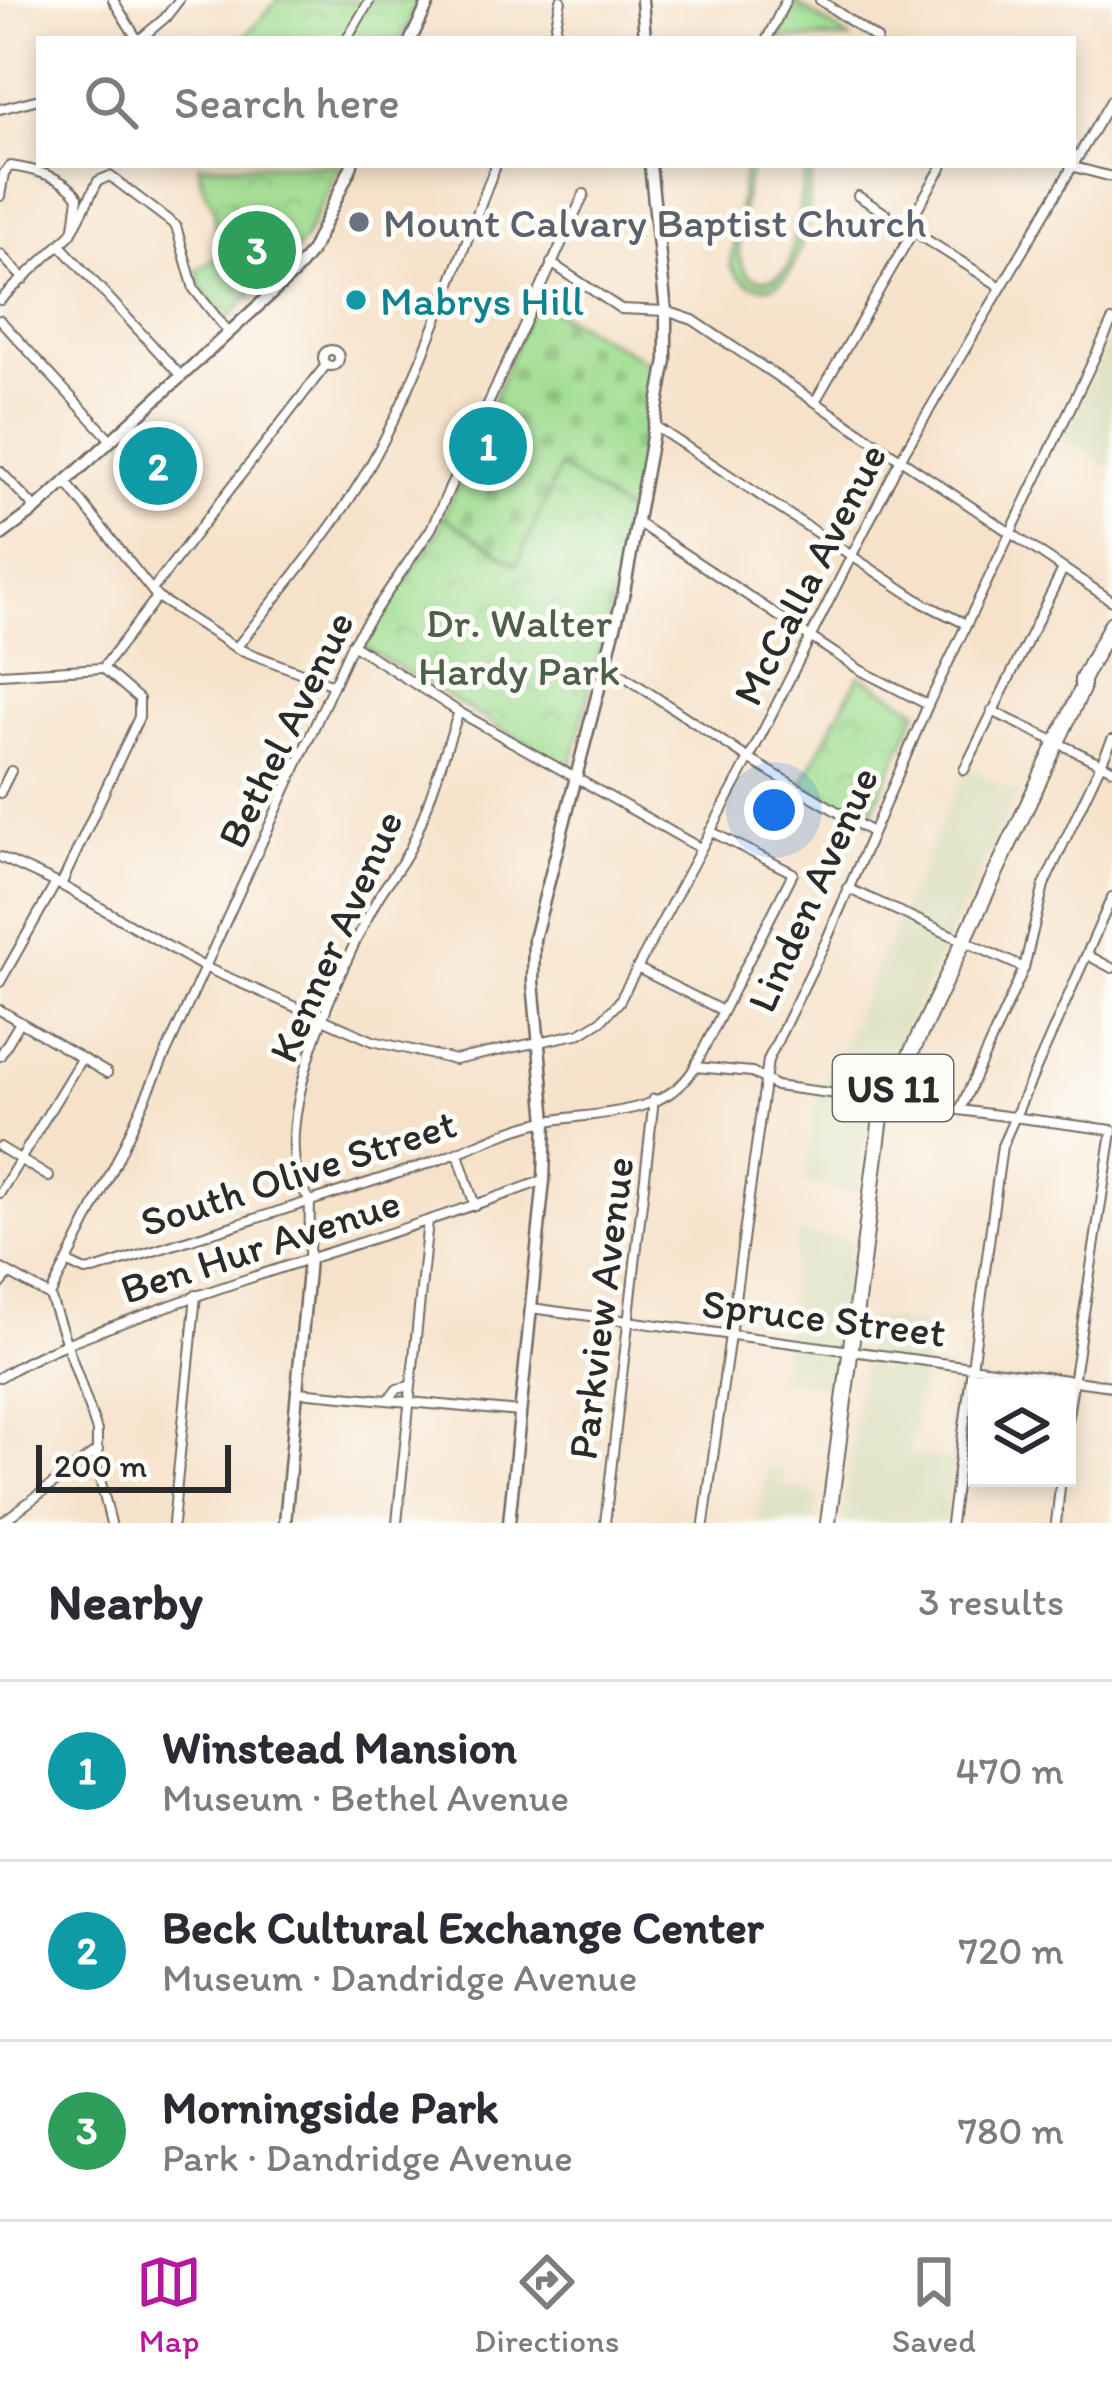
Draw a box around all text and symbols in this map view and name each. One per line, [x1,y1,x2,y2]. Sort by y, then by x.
search box [36,36,1076,168]
icon: search [78,69,144,135]
text: Search here [174,75,400,129]
place label: Mount Calvary Baptist Church [383,197,926,248]
pin: 3 [218,205,296,295]
marker: Mount Calvary Baptist Church [346,209,372,235]
place label: Mabrys Hill [380,275,584,326]
marker: Mabrys Hill [343,287,369,313]
pin: 1 [449,401,527,491]
pin: 2 [119,421,197,511]
street label: McCalla Avenue [722,435,897,714]
park label: Dr. Walter Hardy Park [418,597,620,696]
street label: Bethel Avenue [206,602,365,856]
street label: Linden Avenue [736,759,889,1020]
your location [744,780,804,840]
street label: Kenner Avenue [257,802,414,1070]
road number: US 11 [833,1055,953,1121]
street label: South Olive Street [134,1097,462,1248]
street label: Parkview Avenue [557,1154,644,1462]
street label: Ben Hur Avenue [114,1176,406,1315]
street label: Spruce Street [699,1277,949,1358]
map controls [968,1379,1076,1487]
button: layers [968,1379,1076,1487]
scale bar [36,1439,231,1492]
text: 200 m [54,1446,147,1485]
text: Nearby [48,1571,203,1632]
text: 3 results [918,1578,1064,1625]
text: Winstead Mansion [162,1720,517,1774]
text: 1 [78,1747,96,1794]
text: 470 m [956,1747,1064,1794]
text: Museum · Bethel Avenue [162,1774,569,1821]
text: Beck Cultural Exchange Center [162,1900,764,1954]
text: 2 [77,1927,97,1974]
text: 720 m [959,1927,1064,1974]
text: Museum · Dandridge Avenue [162,1954,637,2001]
text: Morningside Park [162,2080,499,2134]
text: 3 [76,2107,98,2154]
text: 780 m [958,2107,1064,2154]
text: Park · Dandridge Avenue [162,2134,573,2181]
tab: Map [136,2249,202,2360]
tab: Directions [474,2249,619,2360]
tab: Saved [892,2249,976,2360]

